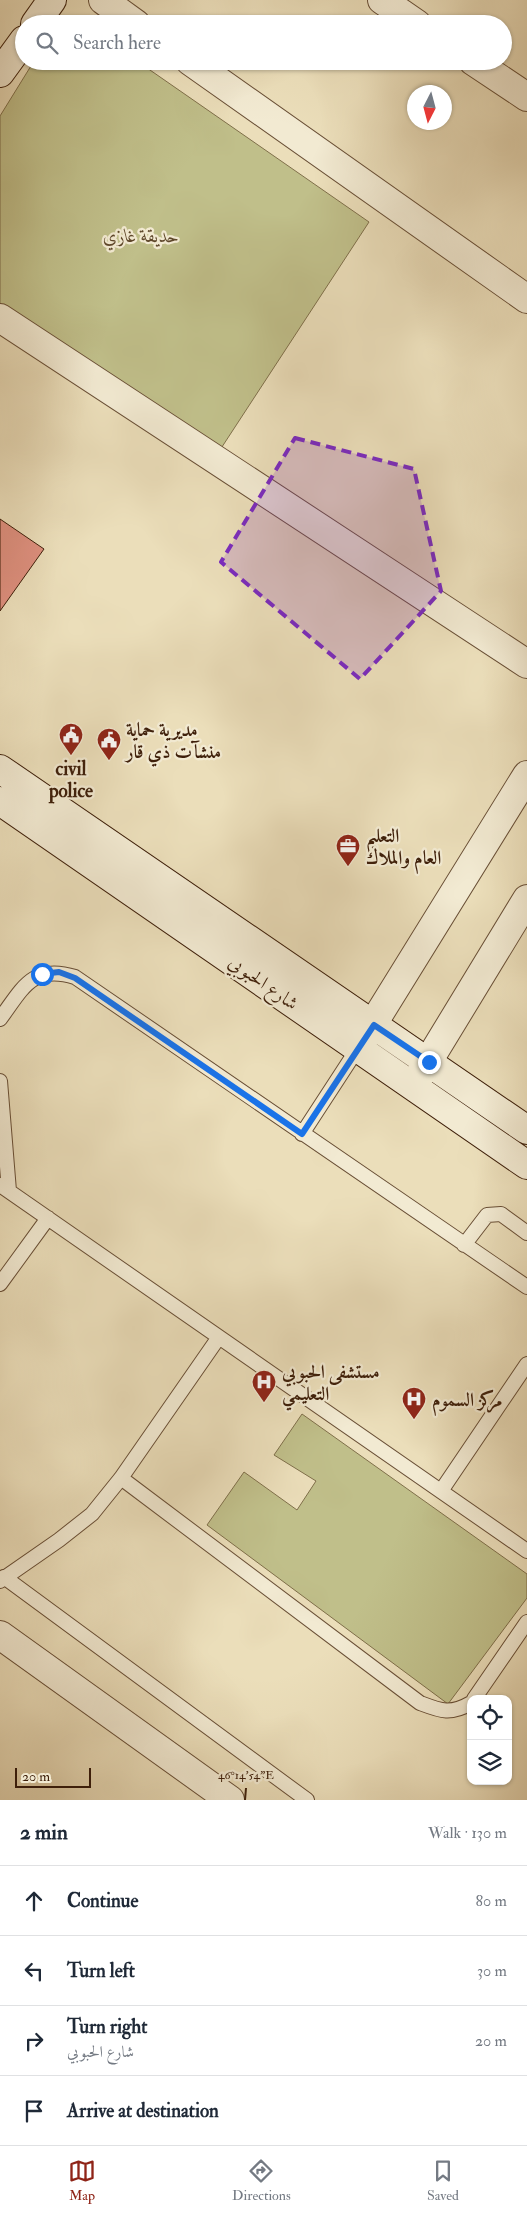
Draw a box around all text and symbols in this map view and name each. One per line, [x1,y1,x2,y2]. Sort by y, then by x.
search box [15,15,512,70]
icon: search [33,29,61,57]
text: Search here [73,31,161,55]
north arrow [407,85,452,130]
park label: حديقة غازي [103,224,179,251]
place label: مديرية حماية منشآت ذي قار [124,718,221,767]
public building icon: civil police [58,722,84,756]
public building icon: مديرية حماية منشآت ذي قار [96,727,122,761]
place label: civil police [48,757,93,804]
place label: التعليم العام والملاك [366,824,441,875]
office icon: التعليم العام والملاك [335,833,361,867]
street label: شارع الحبوبي [222,950,303,1018]
route start [31,963,54,986]
route end [418,1051,441,1074]
place label: مستشفى الحبوبي التعليمي [281,1360,380,1411]
hospital icon: مستشفى الحبوبي التعليمي [251,1369,277,1403]
hospital icon: مركز السموم [401,1386,427,1420]
place label: مركز السموم [432,1388,502,1417]
map controls [467,1695,512,1785]
button: locate [467,1695,512,1740]
button: layers [467,1740,512,1785]
scale bar [15,1765,91,1788]
text: 20 m [22,1768,50,1785]
text: 46°14'54"E [218,1768,274,1783]
text: 2 min [20,1819,68,1846]
text: Walk · 130 m [428,1823,507,1843]
icon: ahead [20,1887,48,1915]
text: Continue [67,1889,138,1913]
text: 80 m [476,1891,507,1911]
icon: left [20,1957,48,1985]
text: Turn left [67,1959,135,1983]
text: 30 m [477,1961,507,1981]
text: Turn right [67,2015,147,2039]
icon: right [20,2027,48,2055]
text: 20 m [475,2031,507,2051]
text: شارع الحبوبي [67,2042,134,2062]
icon: arrive [20,2097,48,2125]
text: Arrive at destination [67,2099,219,2123]
tab: Map [68,2157,96,2204]
tab: Directions [232,2157,291,2204]
tab: Saved [427,2157,459,2204]

